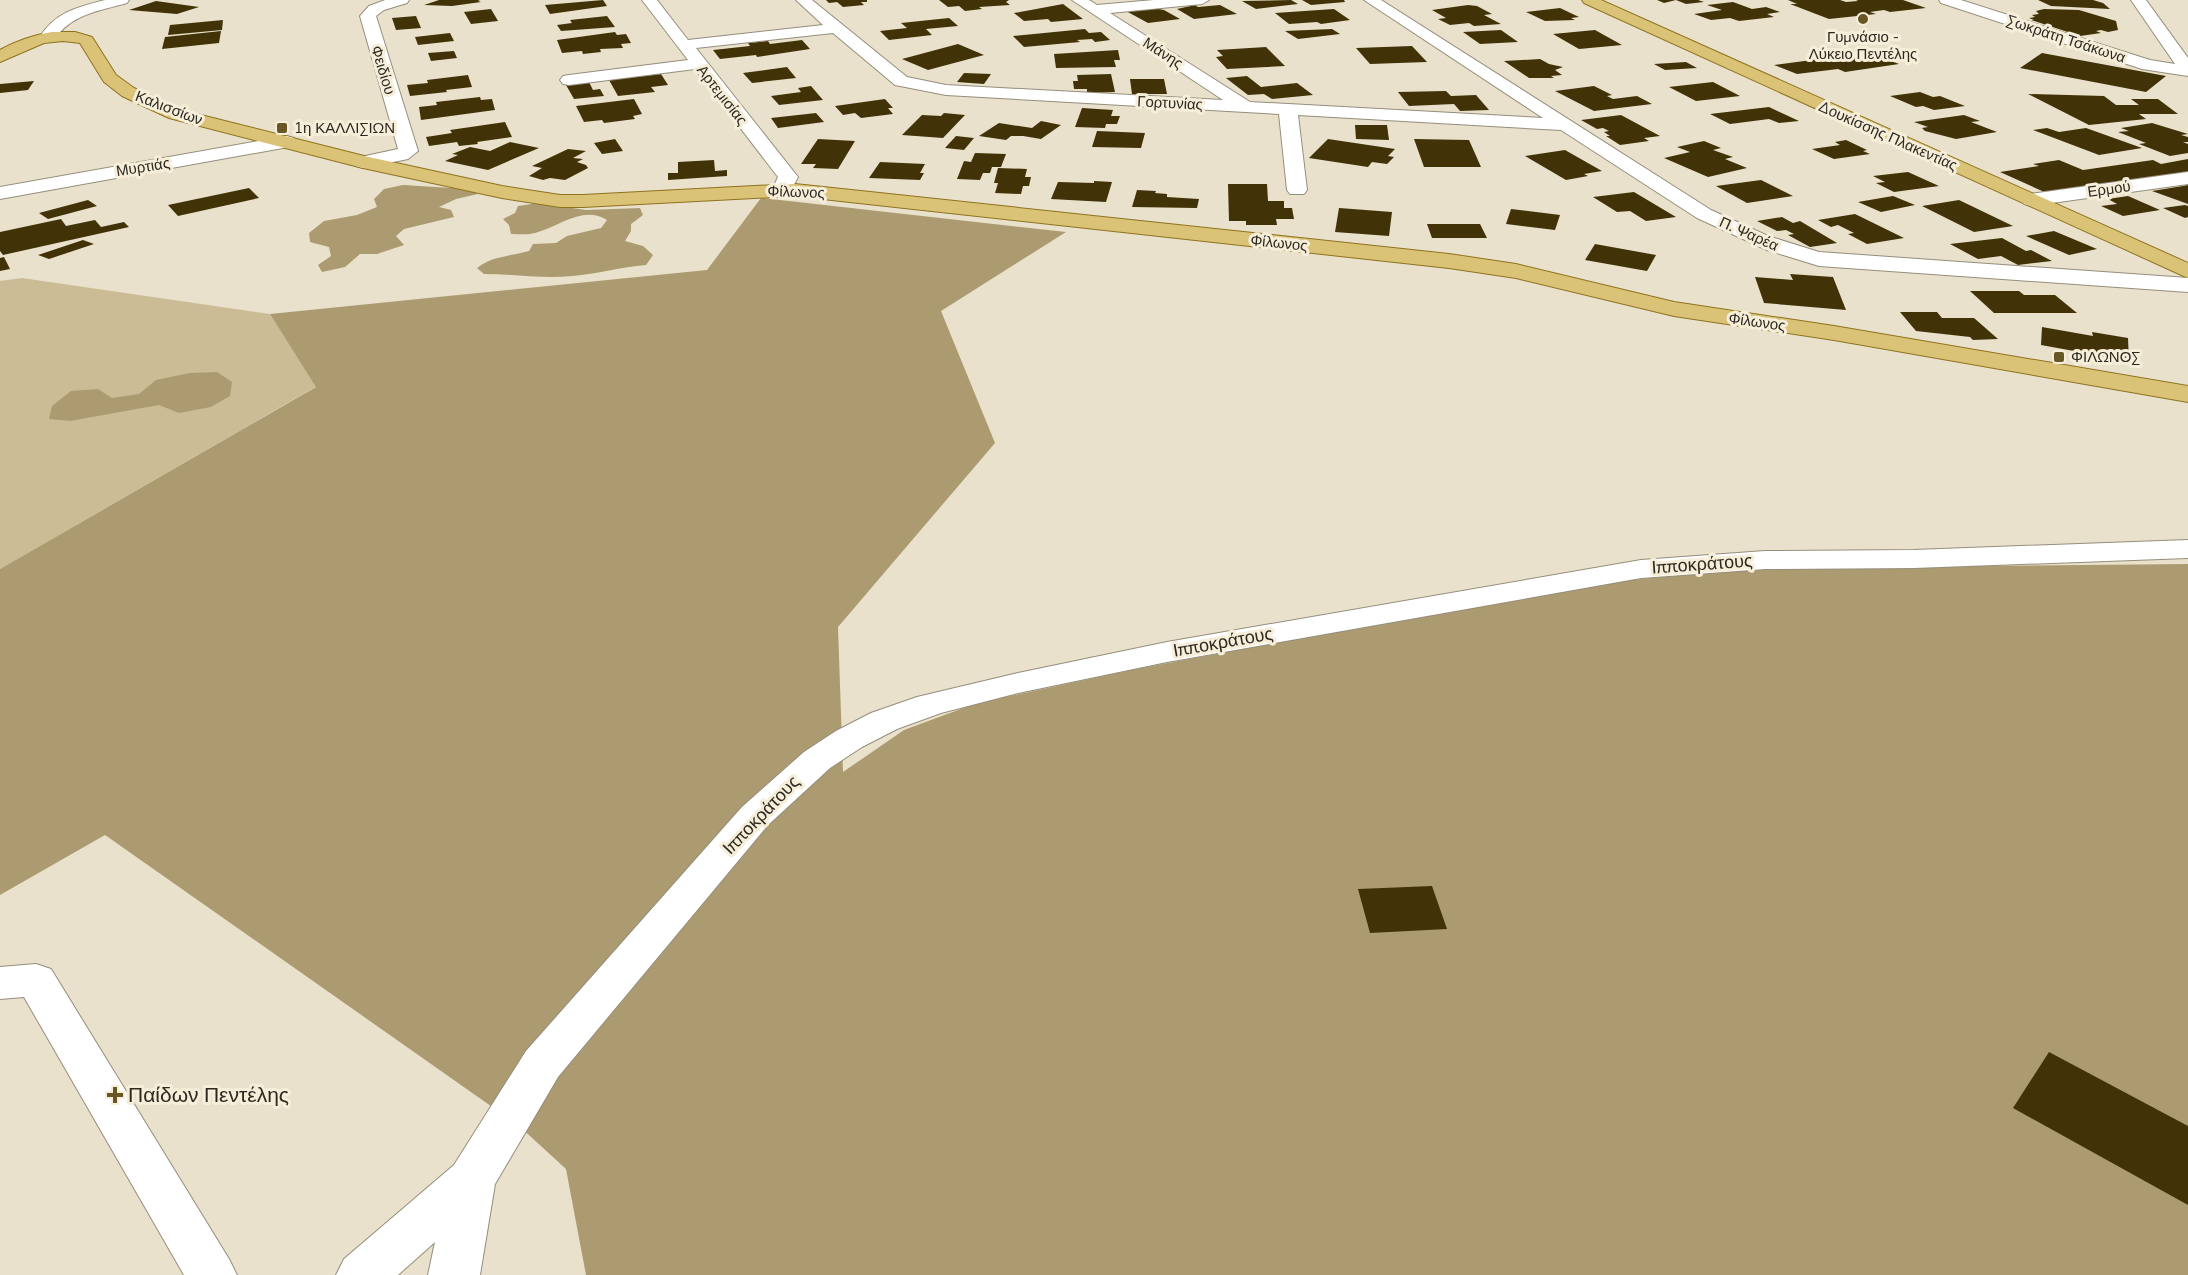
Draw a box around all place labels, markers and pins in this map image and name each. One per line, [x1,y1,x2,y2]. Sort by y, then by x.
marker: Γυμνάσιο - Λύκειο Πεντέλης [1856,12,1870,26]
place label: Γυμνάσιο - Λύκειο Πεντέλης [1809,27,1917,64]
place label: 1η ΚΑΛΛΙΣΙΩΝ [294,118,395,138]
marker: 1η ΚΑΛΛΙΣΙΩΝ [275,121,289,135]
place label: ΦΙΛΩΝΟΣ [2071,347,2140,367]
marker: ΦΙΛΩΝΟΣ [2052,350,2066,364]
place label: Παίδων Πεντέλης [128,1081,289,1109]
marker: Παίδων Πεντέλης [106,1086,124,1104]

